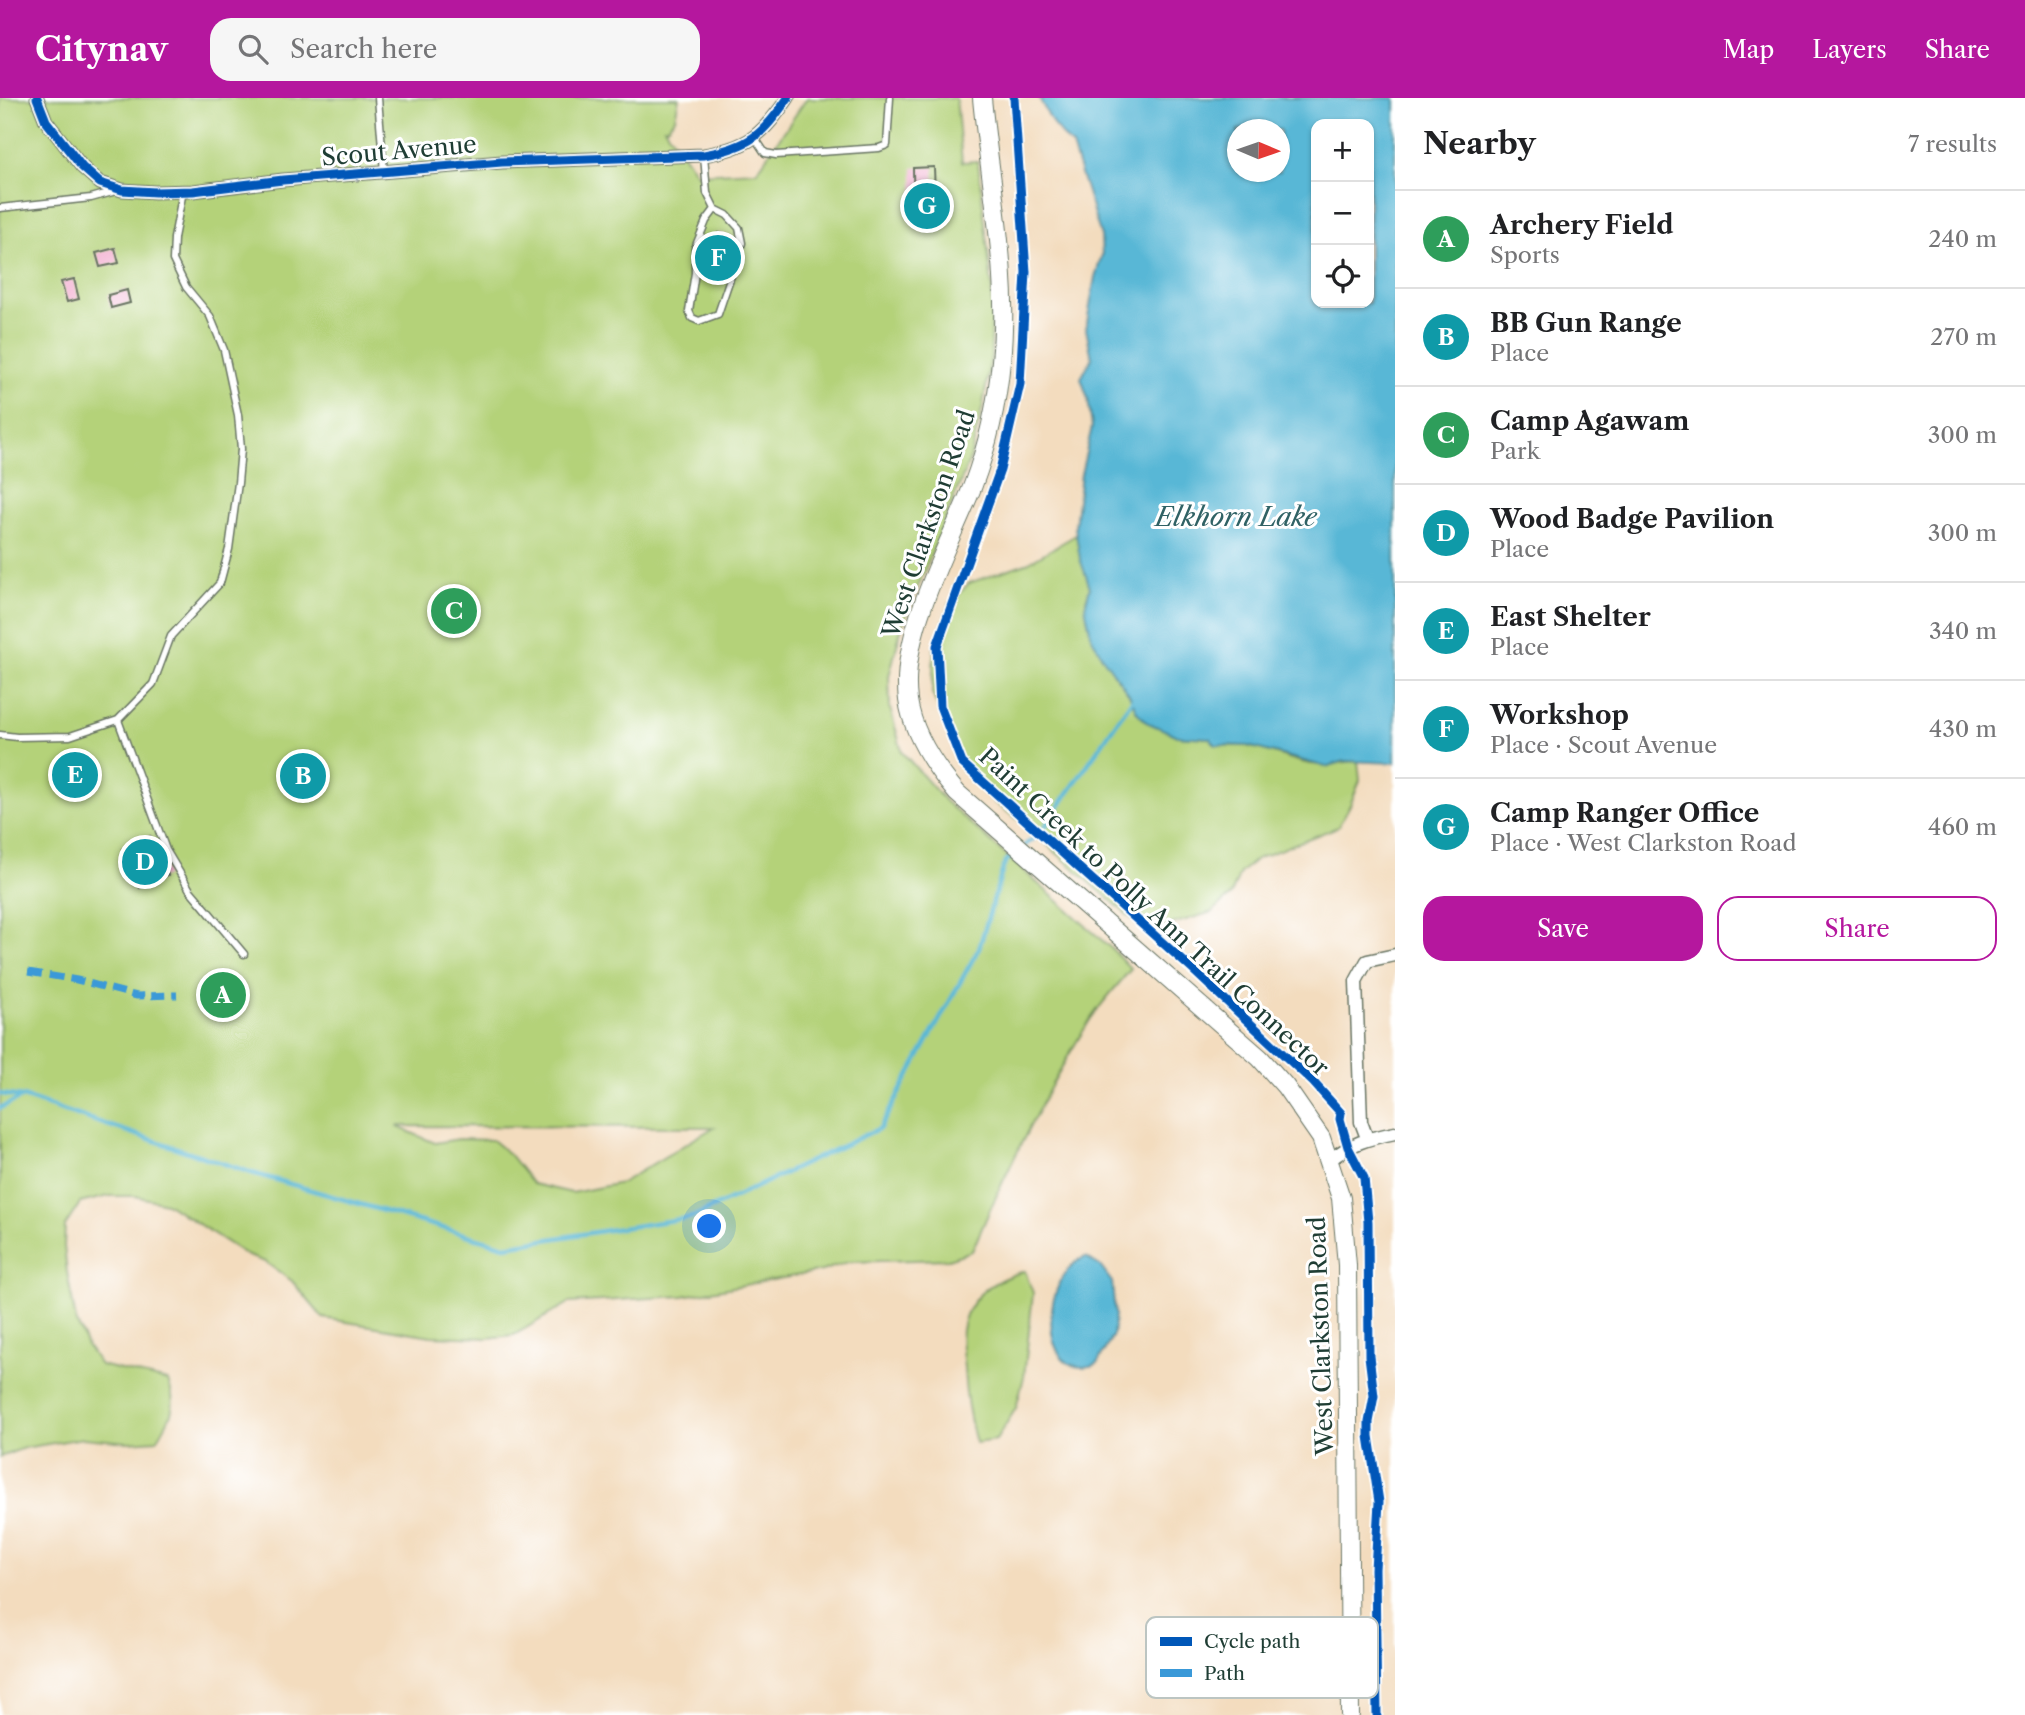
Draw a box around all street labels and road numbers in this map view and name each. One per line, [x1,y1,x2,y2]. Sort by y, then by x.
street label: Scout Avenue [320,129,478,172]
street label: West Clarkston Road [876,406,981,643]
street label: Paint Creek to Polly Ann Trail Connector [973,741,1335,1082]
street label: West Clarkston Road [1302,1215,1339,1457]

